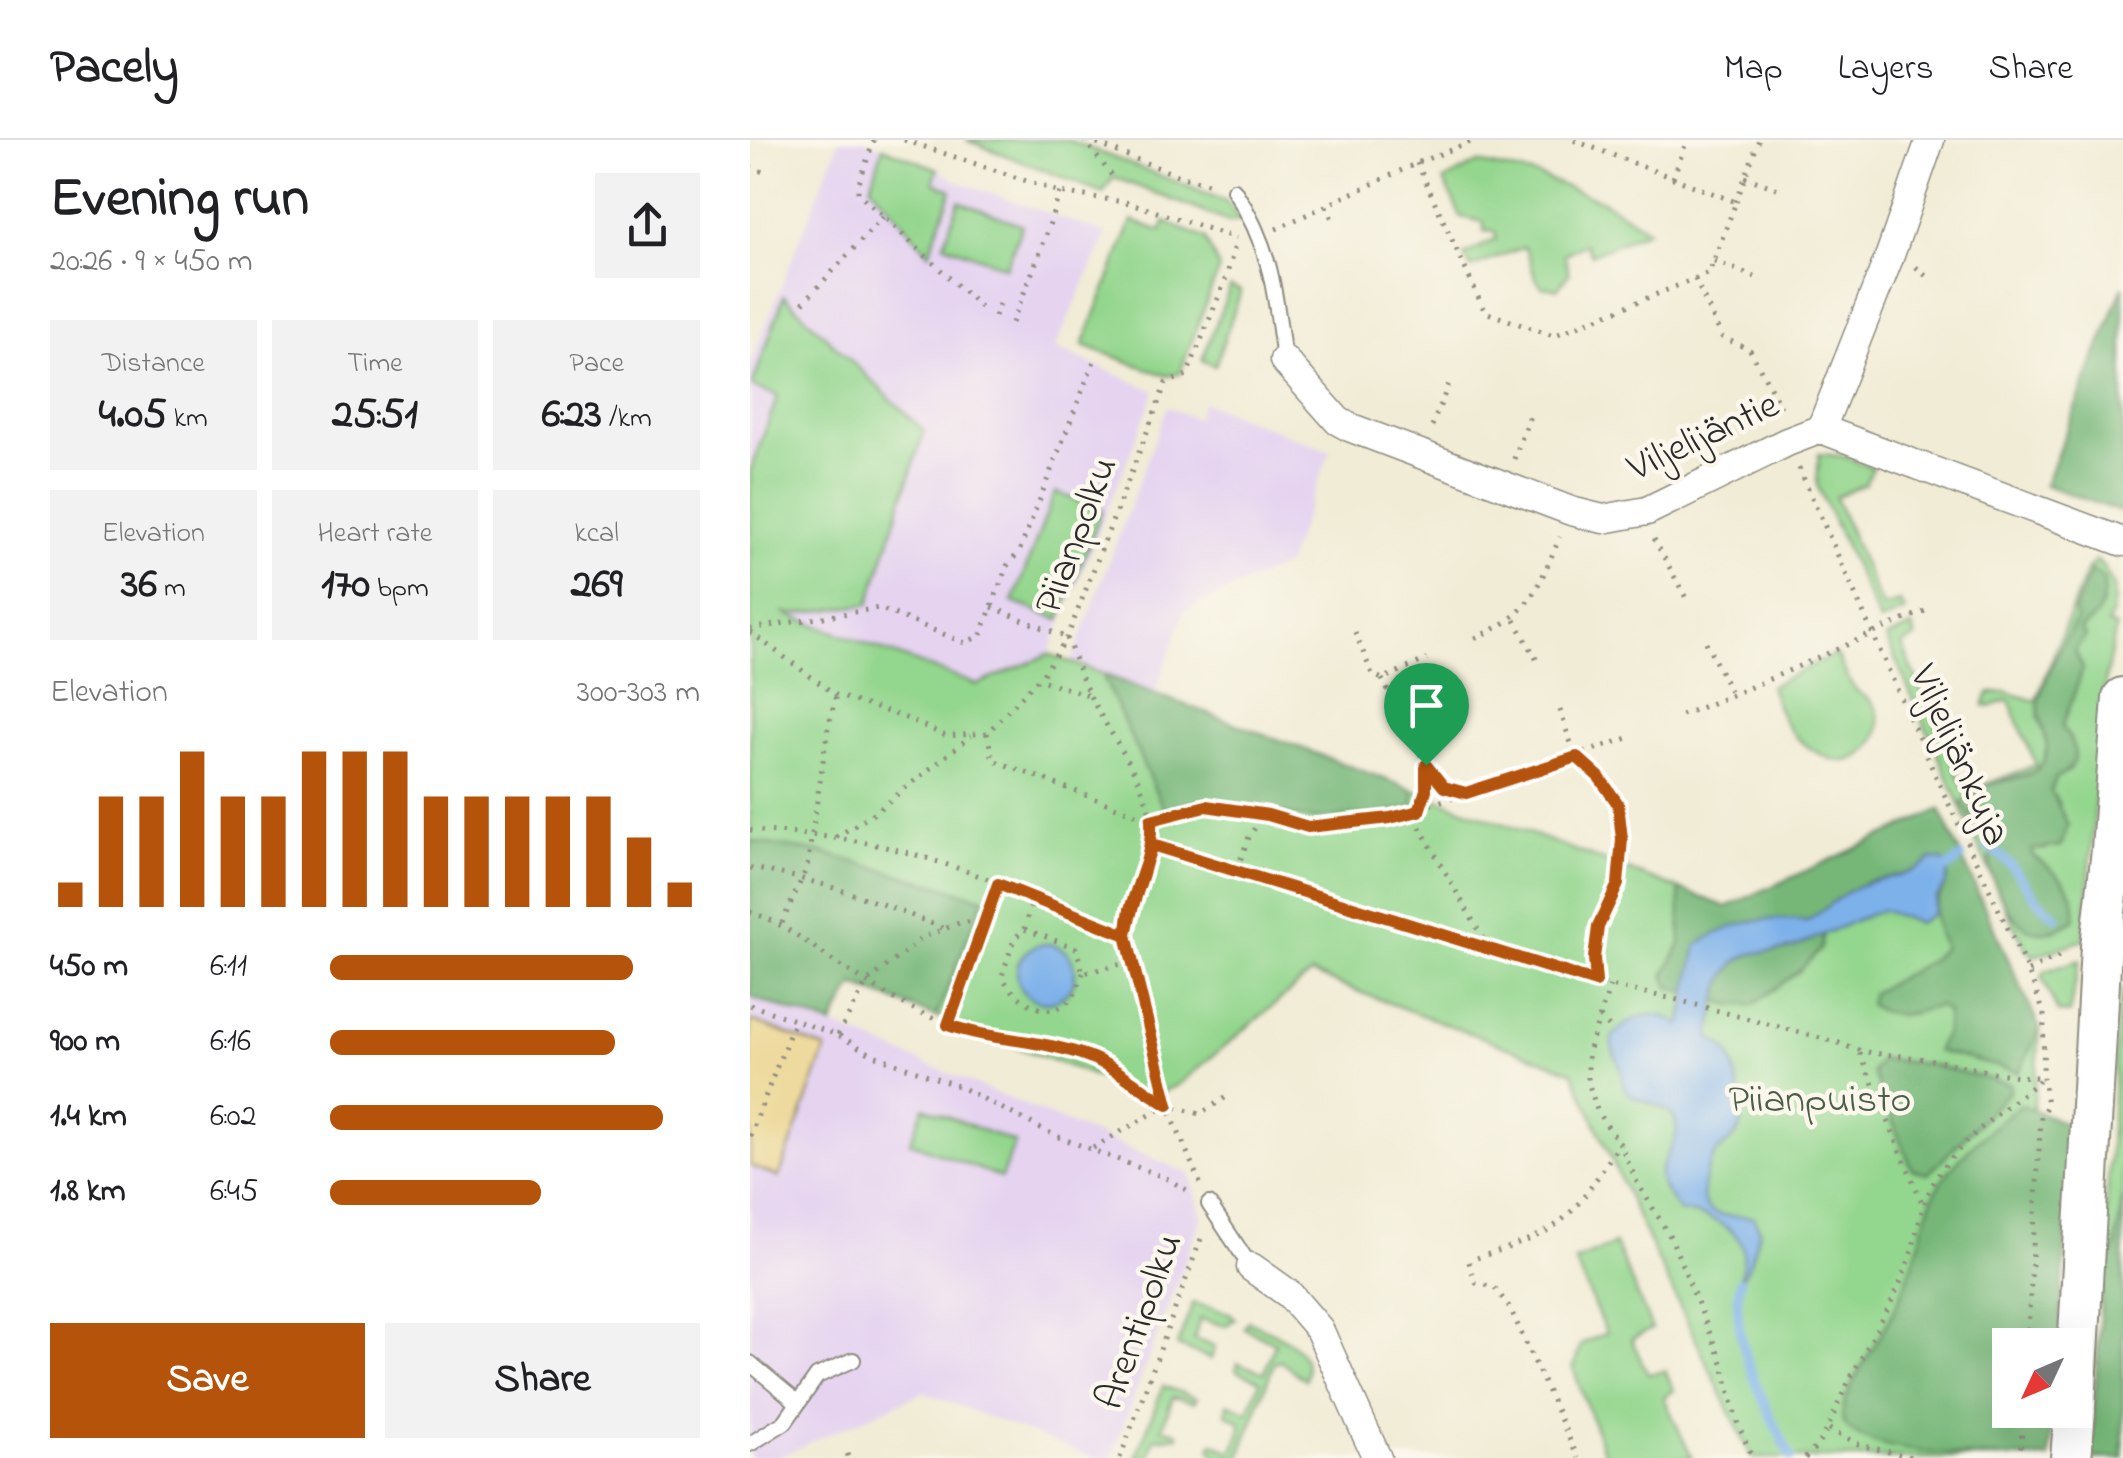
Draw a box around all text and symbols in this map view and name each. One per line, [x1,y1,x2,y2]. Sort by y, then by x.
text: Pacely [50,34,178,104]
text: Map [1724,44,1783,95]
text: Layers [1838,44,1933,95]
text: Share [1988,44,2073,95]
text: Evening run [50,161,309,241]
button: share [595,173,700,278]
text: 20:26 · 9 × 450 m [50,239,253,286]
text: Distance [102,344,205,385]
text: Time [347,344,403,385]
text: Pace [569,344,624,385]
street label: Viljelijäntie [1618,377,1790,499]
text: 4.05 [99,385,167,446]
text: 25:51 [332,385,418,446]
text: 6:23 [542,385,602,446]
text: km [167,399,208,440]
text: /km [602,399,652,440]
street label: Piianpolku [1021,448,1135,624]
text: Elevation [102,514,205,555]
text: Heart rate [318,514,432,555]
text: kcal [574,514,619,555]
text: 36 [121,555,157,616]
text: 170 [321,555,370,616]
text: 269 [571,555,623,616]
text: m [157,569,186,610]
text: bpm [370,569,429,610]
street label: Viljelijänkuja [1892,655,2024,856]
pin [1384,663,1469,766]
text: Elevation [50,670,168,717]
text: 300–303 m [577,670,700,717]
icon: arrive [1399,678,1454,733]
text: 450 m [50,944,128,991]
text: 6:11 [210,944,247,991]
text: 900 m [50,1019,120,1066]
text: 6:16 [210,1019,251,1066]
park label: Piianpuisto [1729,1072,1911,1131]
text: 1.4 km [50,1094,127,1141]
text: 6:02 [210,1094,257,1141]
text: 1.8 km [50,1169,126,1216]
text: 6:45 [210,1169,258,1216]
street label: Arentipolku [1082,1226,1200,1418]
button: Save [50,1323,365,1438]
button: Share [385,1323,700,1438]
north arrow [1992,1328,2092,1428]
map controls [1992,1328,2092,1428]

